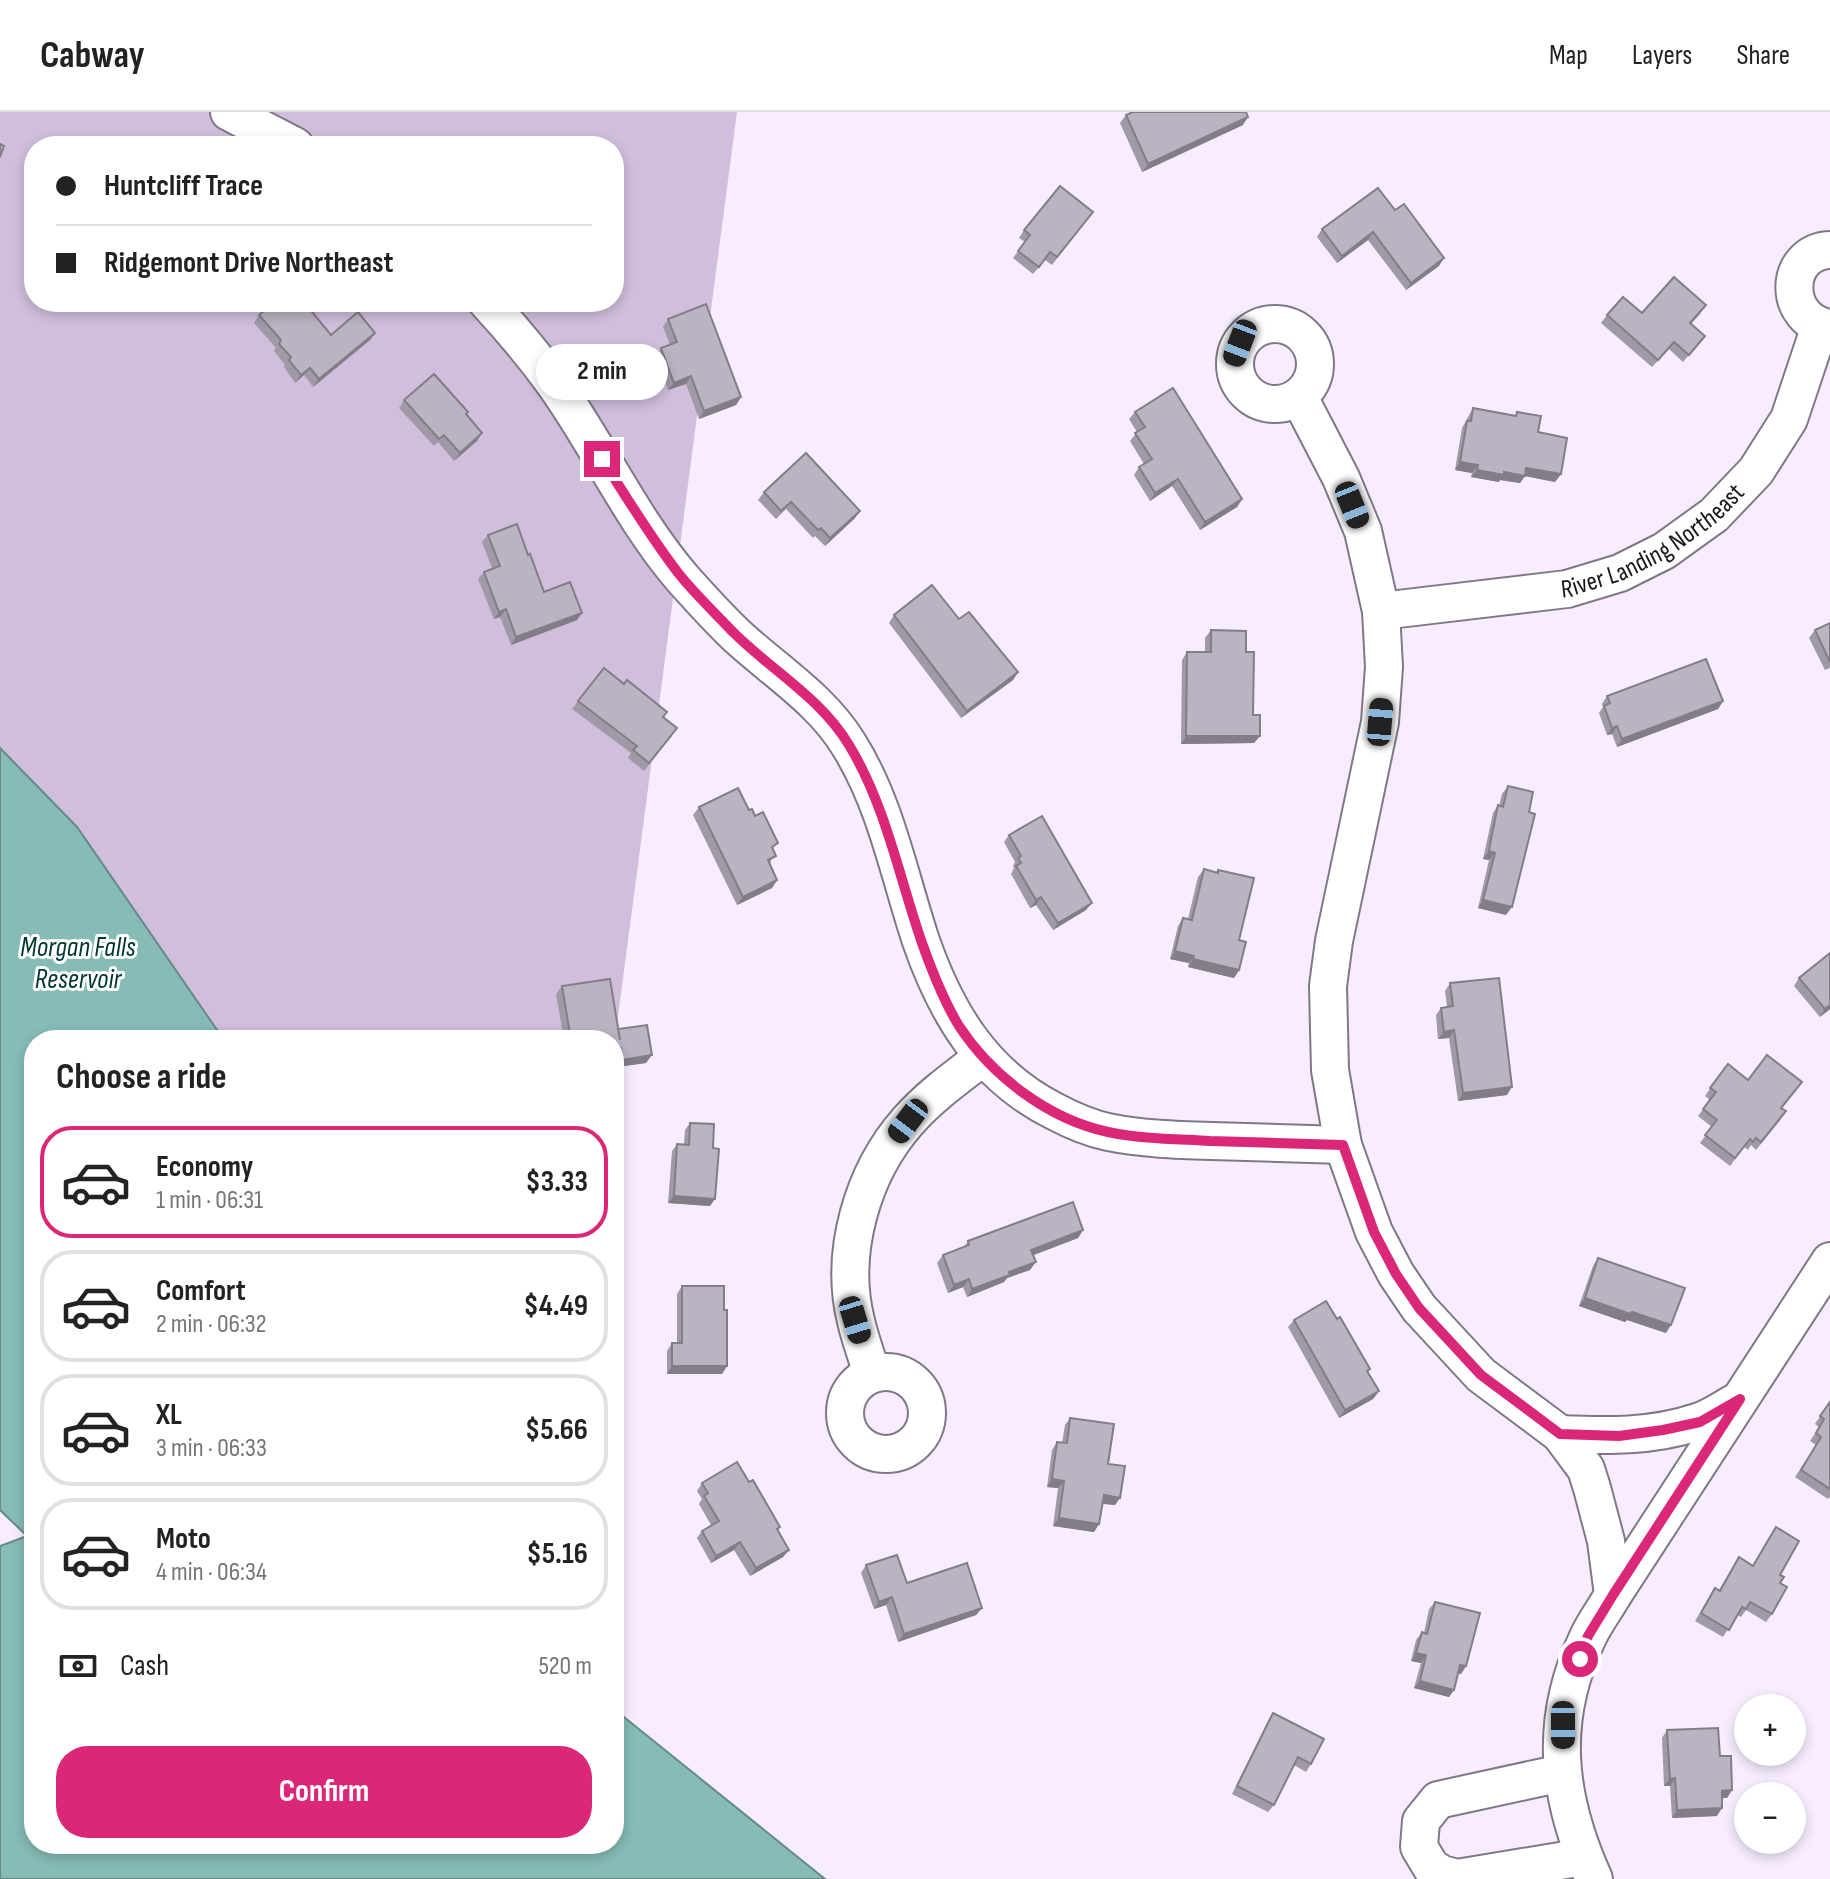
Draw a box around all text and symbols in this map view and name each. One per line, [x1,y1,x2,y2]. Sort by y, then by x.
text: Cabway [40,33,145,78]
text: Map [1549,39,1588,72]
text: Layers [1632,39,1692,72]
text: Share [1736,39,1790,72]
text: Huntcliff Trace [104,168,263,204]
text: Ridgemont Drive Northeast [104,245,393,281]
car [1220,316,1260,370]
callout: 2 min [536,343,668,399]
text: 2 min [577,356,627,387]
route end [584,441,620,477]
street label: River Landing Northeast [1559,477,1751,605]
car [1332,478,1372,532]
car [1366,697,1394,747]
water label: Morgan Falls Reservoir [20,931,136,996]
text: Choose a ride [56,1056,227,1099]
car [884,1095,932,1147]
icon: car [60,1146,132,1218]
text: Economy [156,1149,253,1185]
text: $3.33 [525,1164,588,1200]
text: 1 min · 06:31 [156,1185,263,1216]
icon: car [60,1270,132,1342]
text: Comfort [156,1273,246,1309]
text: $4.49 [523,1288,588,1324]
car [837,1294,873,1346]
text: 2 min · 06:32 [156,1309,266,1340]
icon: car [60,1394,132,1466]
text: XL [156,1397,182,1433]
text: $5.66 [525,1412,588,1448]
text: 3 min · 06:33 [156,1433,267,1464]
icon: car [60,1518,132,1590]
text: Moto [156,1521,211,1557]
text: $5.16 [527,1536,588,1572]
text: 4 min · 06:34 [156,1557,267,1588]
route start [1562,1641,1598,1677]
icon: cash [56,1644,100,1688]
text: Cash [120,1648,169,1684]
text: 520 m [538,1651,592,1682]
map controls [1734,1694,1806,1854]
button: + [1734,1694,1806,1766]
car [1551,1701,1575,1749]
button: Confirm [56,1746,592,1838]
button: − [1734,1782,1806,1854]

